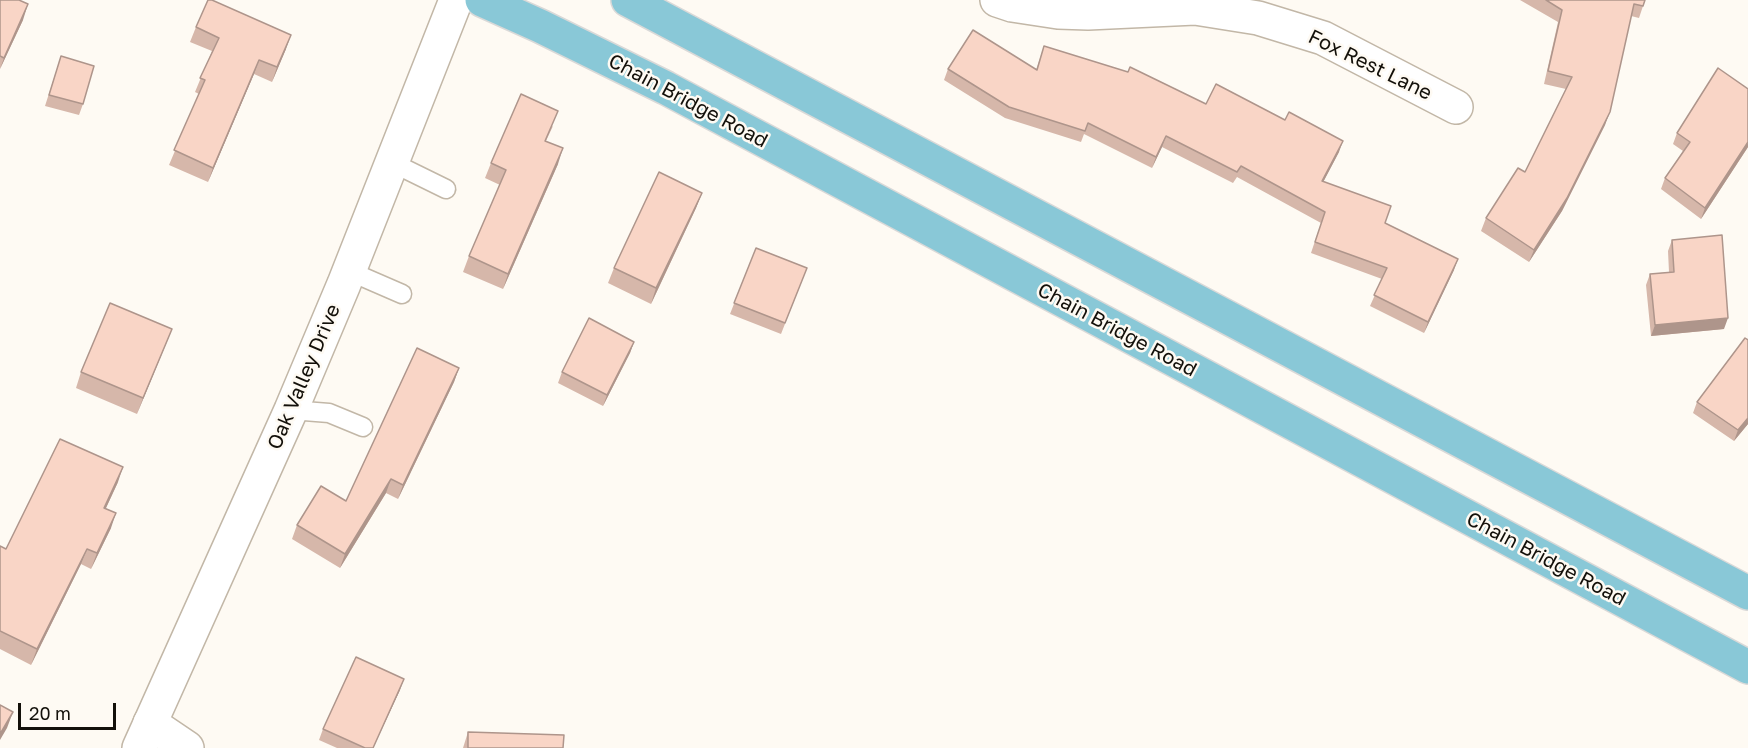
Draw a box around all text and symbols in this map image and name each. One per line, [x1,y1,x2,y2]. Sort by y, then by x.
street label: Fox Rest Lane [1304,25,1436,105]
street label: Chain Bridge Road [604,49,772,153]
street label: Chain Bridge Road [1033,278,1201,382]
street label: Oak Valley Drive [263,301,345,453]
street label: Chain Bridge Road [1462,507,1630,611]
scale bar [21,691,118,729]
text: 20 m [29,702,71,724]

